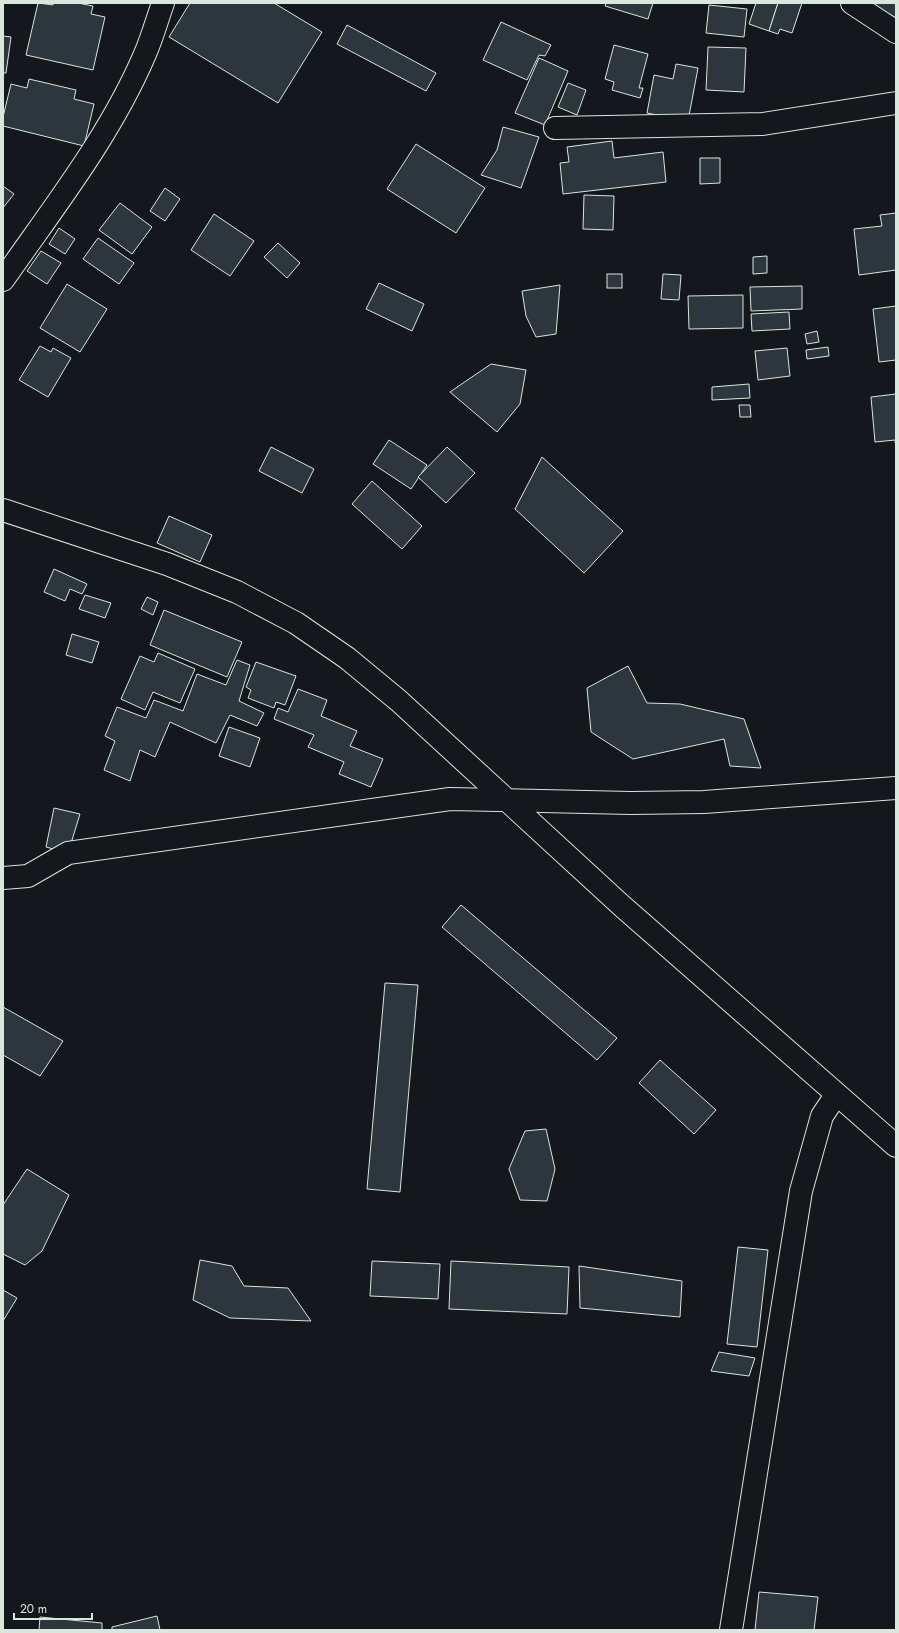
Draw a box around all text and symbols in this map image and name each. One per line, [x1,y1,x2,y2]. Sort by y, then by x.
scale bar [14,1595,92,1621]
text: 20 m [20,1600,47,1618]

